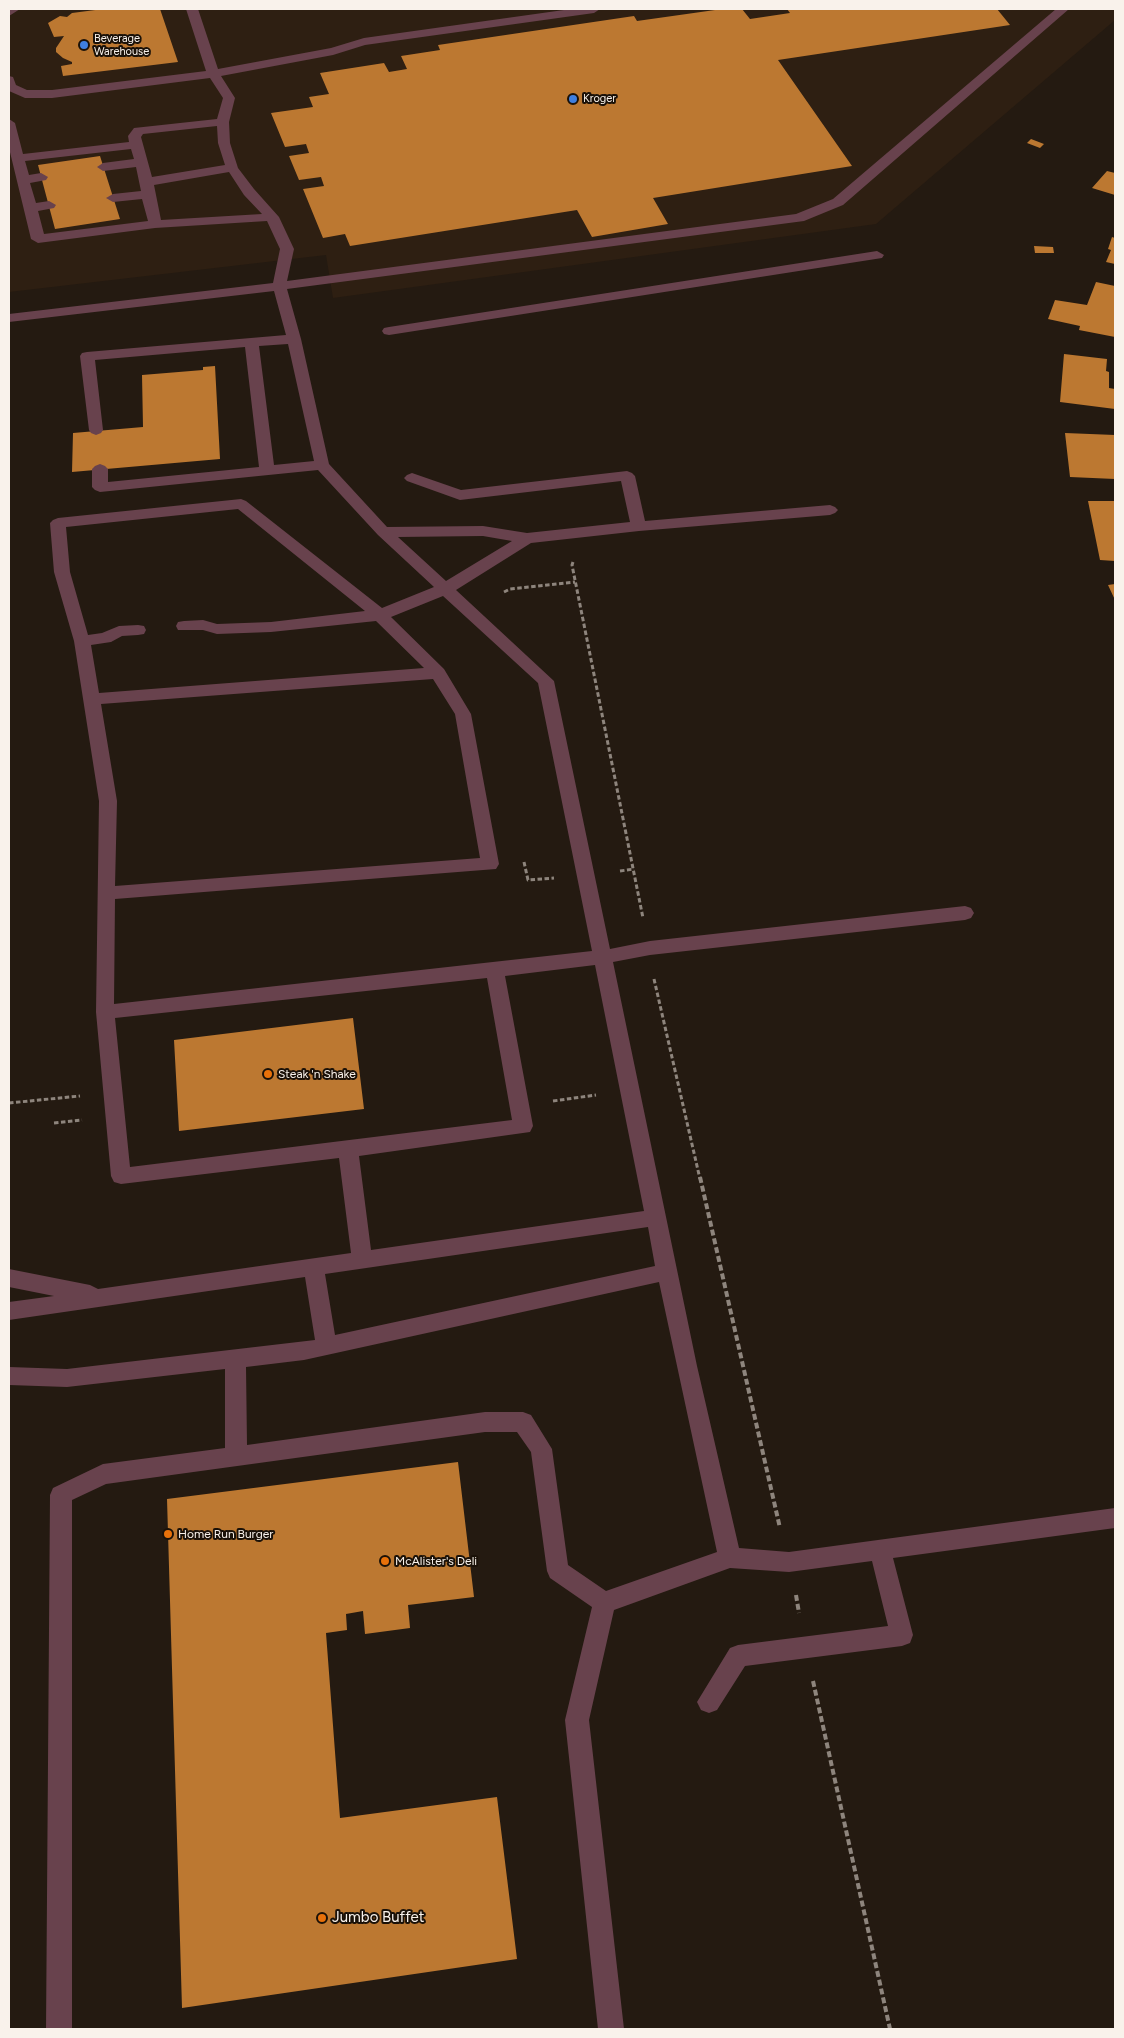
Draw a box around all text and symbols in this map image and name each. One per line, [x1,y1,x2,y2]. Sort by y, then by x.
place label: Beverage Warehouse [94,32,149,58]
marker: Beverage Warehouse [78,39,90,51]
place label: Kroger [583,92,616,106]
marker: Kroger [567,93,579,105]
place label: Steak 'n Shake [278,1067,356,1081]
marker: Steak 'n Shake [262,1068,274,1080]
place label: Home Run Burger [178,1527,273,1541]
marker: Home Run Burger [162,1528,174,1540]
place label: McAlister's Deli [395,1554,477,1568]
marker: McAlister's Deli [379,1555,391,1567]
place label: Jumbo Buffet [332,1909,424,1927]
marker: Jumbo Buffet [316,1912,328,1924]

